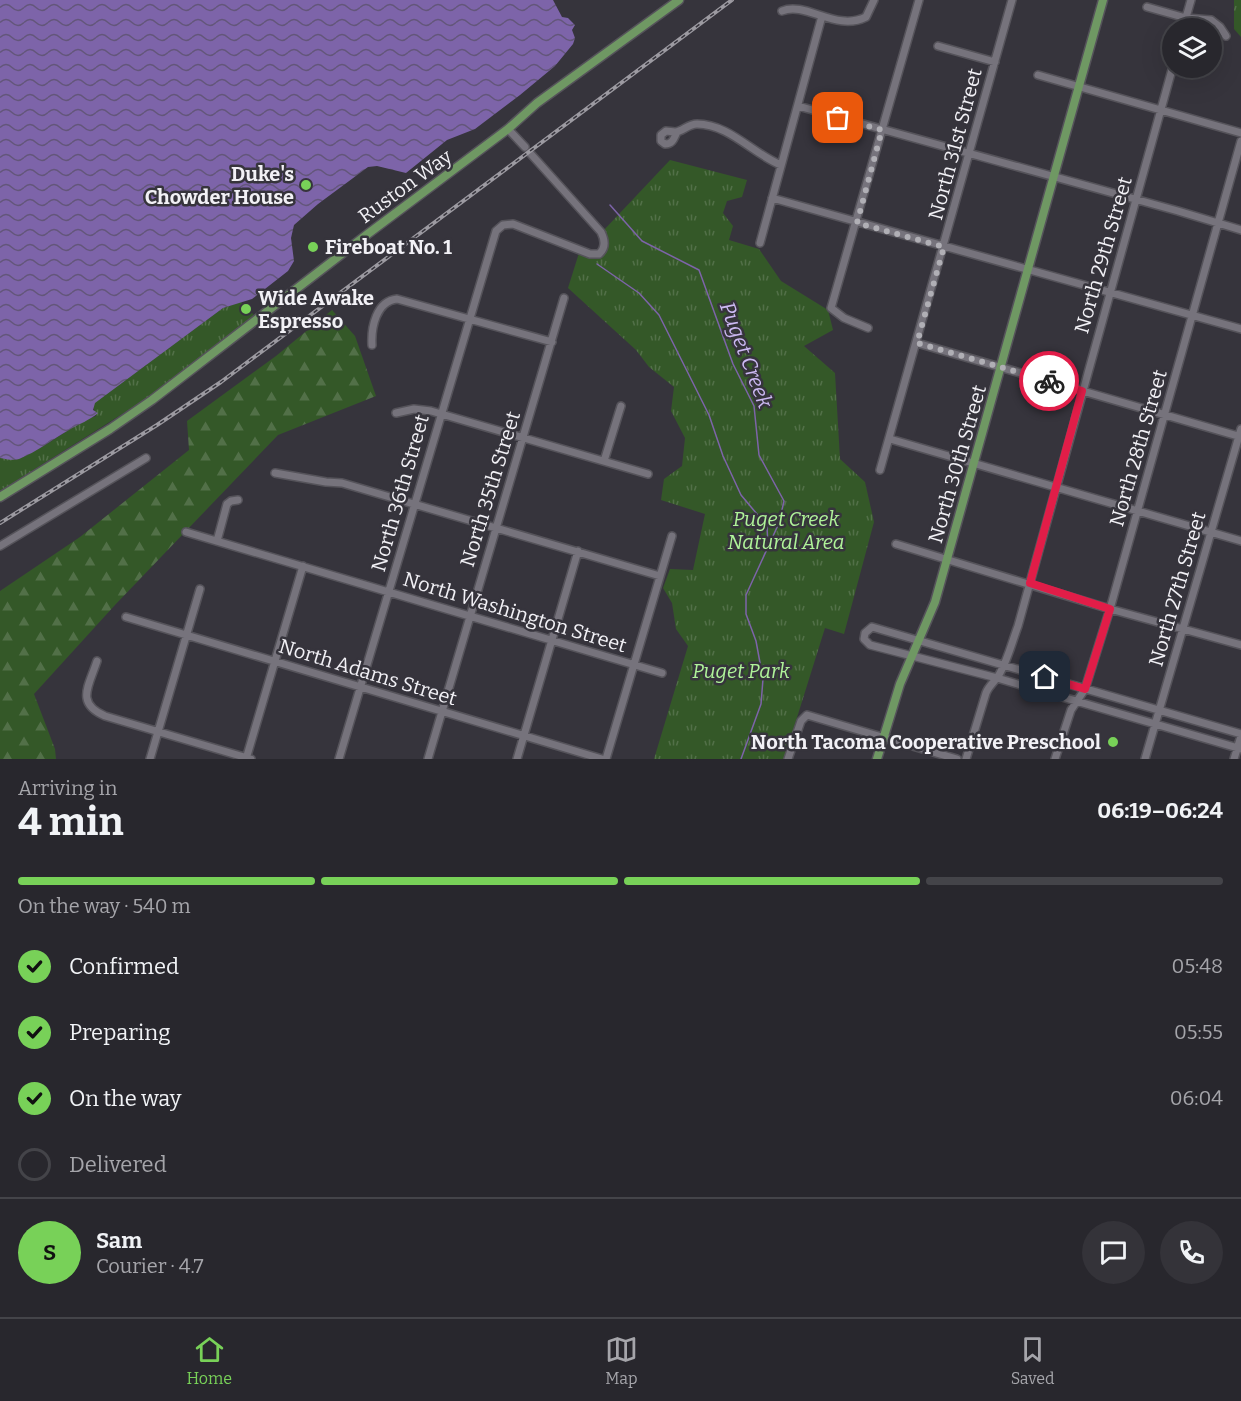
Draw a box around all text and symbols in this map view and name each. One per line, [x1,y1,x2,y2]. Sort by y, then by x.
map controls [1162,18,1222,78]
button: layers [1162,18,1222,78]
street label: North 31st Street [923,65,987,223]
pin [812,92,863,143]
icon: bag [821,101,854,134]
street label: Ruston Way [354,144,457,228]
place label: Duke's Chowder House [145,162,294,209]
street label: North 29th Street [1069,174,1137,336]
marker: Duke's Chowder House [299,178,313,192]
place label: Fireboat No. 1 [325,235,452,259]
marker: Fireboat No. 1 [306,240,320,254]
place label: Wide Awake Espresso [258,286,374,333]
water label: Puget Creek [714,298,778,412]
marker: Wide Awake Espresso [239,302,253,316]
courier [1019,351,1079,411]
icon: bike [1033,365,1066,398]
street label: North 28th Street [1104,367,1172,529]
street label: North 30th Street [923,382,991,546]
street label: North 35th Street [455,408,525,570]
street label: North 36th Street [366,412,434,574]
park label: Puget Creek Natural Area [727,507,845,554]
street label: North 27th Street [1143,509,1211,669]
street label: North Washington Street [400,567,630,657]
street label: North Adams Street [276,634,460,710]
pin [1019,651,1070,702]
park label: Puget Park [692,659,790,683]
icon: home [1028,660,1061,693]
place label: North Tacoma Cooperative Preschool [751,730,1101,754]
marker: North Tacoma Cooperative Preschool [1106,735,1120,749]
text: Arriving in [18,776,117,800]
text: 06:19–06:24 [1097,797,1223,824]
text: 4 min [18,799,124,845]
text: On the way · 540 m [18,894,191,918]
icon: check [18,950,51,983]
text: Confirmed [69,953,179,980]
text: 05:48 [1172,954,1223,978]
icon: check [18,1016,51,1049]
text: Preparing [69,1019,171,1046]
text: 05:55 [1174,1020,1223,1044]
icon: check [18,1082,51,1115]
text: On the way [69,1085,181,1112]
text: 06:04 [1170,1086,1223,1110]
text: Delivered [69,1151,167,1178]
button: chat [1082,1221,1145,1284]
button: phone [1160,1221,1223,1284]
text: Sam [96,1227,142,1254]
text: S [43,1239,56,1266]
text: Courier · 4.7 [96,1254,204,1278]
tab: Home [186,1333,232,1388]
tab: Map [605,1333,638,1388]
tab: Saved [1011,1333,1055,1388]

